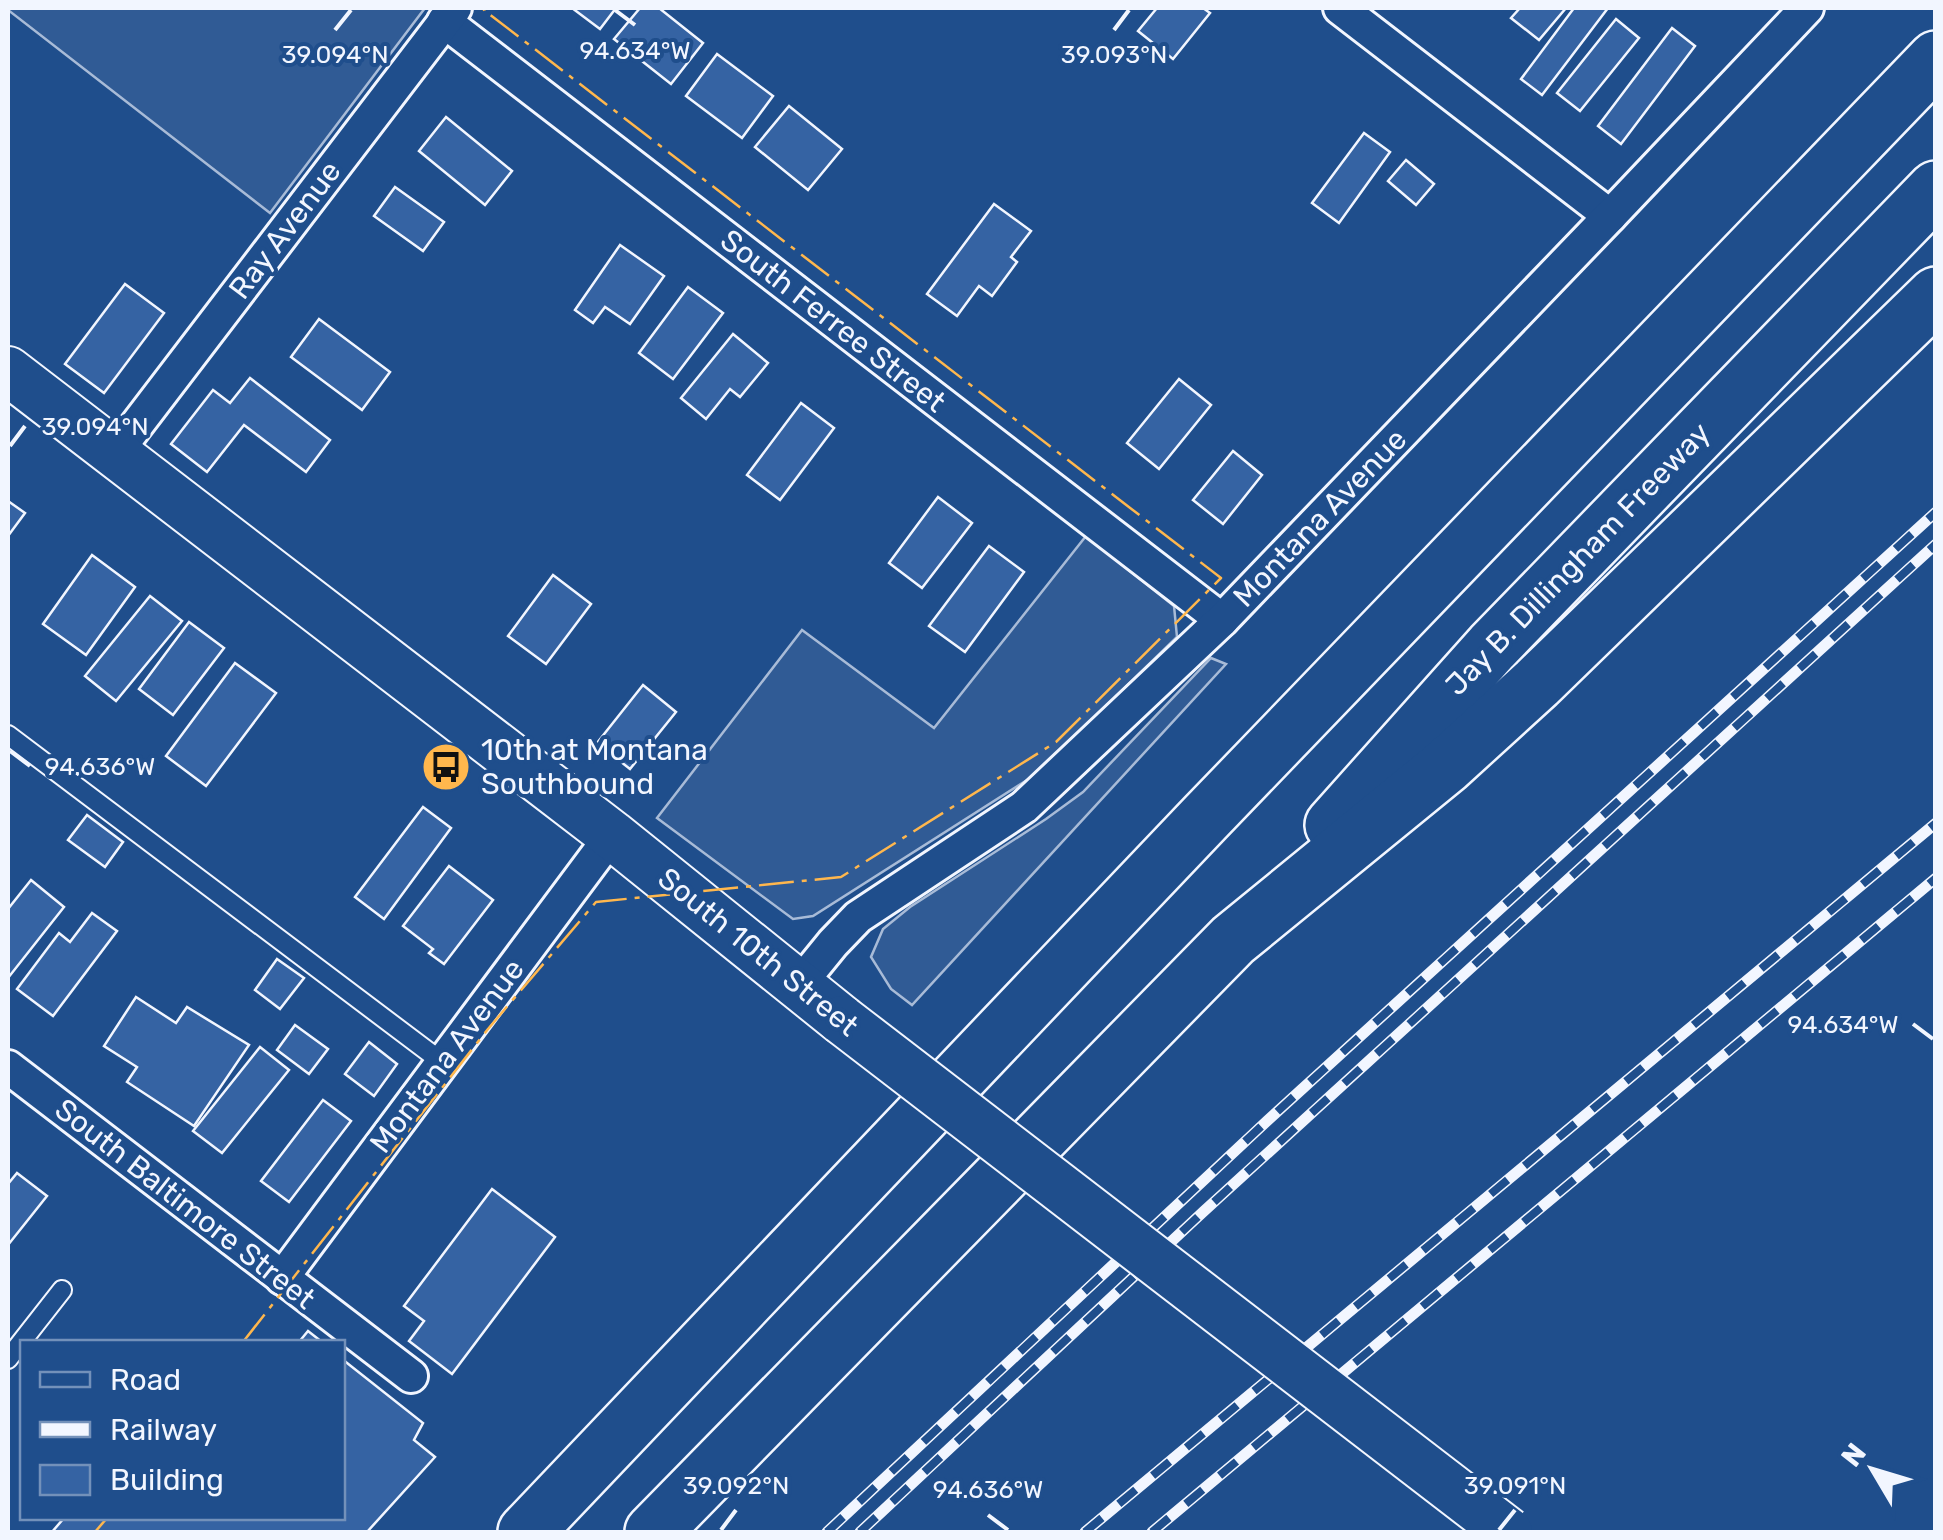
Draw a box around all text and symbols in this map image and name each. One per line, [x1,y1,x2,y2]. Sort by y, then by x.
text: 94.634°W [580,36,690,65]
text: 39.094°N [281,40,389,69]
text: 39.093°N [1061,40,1167,69]
street label: Ray Avenue [221,154,349,306]
street label: South Ferree Street [713,222,953,420]
text: 39.094°N [41,412,149,441]
street label: Jay B. Dillingham Freeway [1438,415,1718,703]
street label: Montana Avenue [1226,421,1414,615]
place label: 10th at Montana Southbound [481,732,708,802]
bus stop icon: 10th at Montana Southbound [420,741,472,793]
text: 94.636°W [45,752,155,781]
street label: South 10th Street [651,860,866,1044]
street label: Montana Avenue [362,952,532,1160]
text: 94.634°W [1788,1010,1898,1039]
street label: South Baltimore Street [48,1091,322,1317]
legend [20,1340,345,1520]
text: Road [110,1362,181,1398]
text: Railway [110,1412,217,1448]
north arrow [1823,1420,1923,1520]
text: N [1834,1437,1873,1473]
text: Building [110,1462,224,1498]
text: 39.092°N [683,1471,789,1500]
text: 39.091°N [1464,1471,1566,1500]
text: 94.636°W [933,1475,1043,1504]

